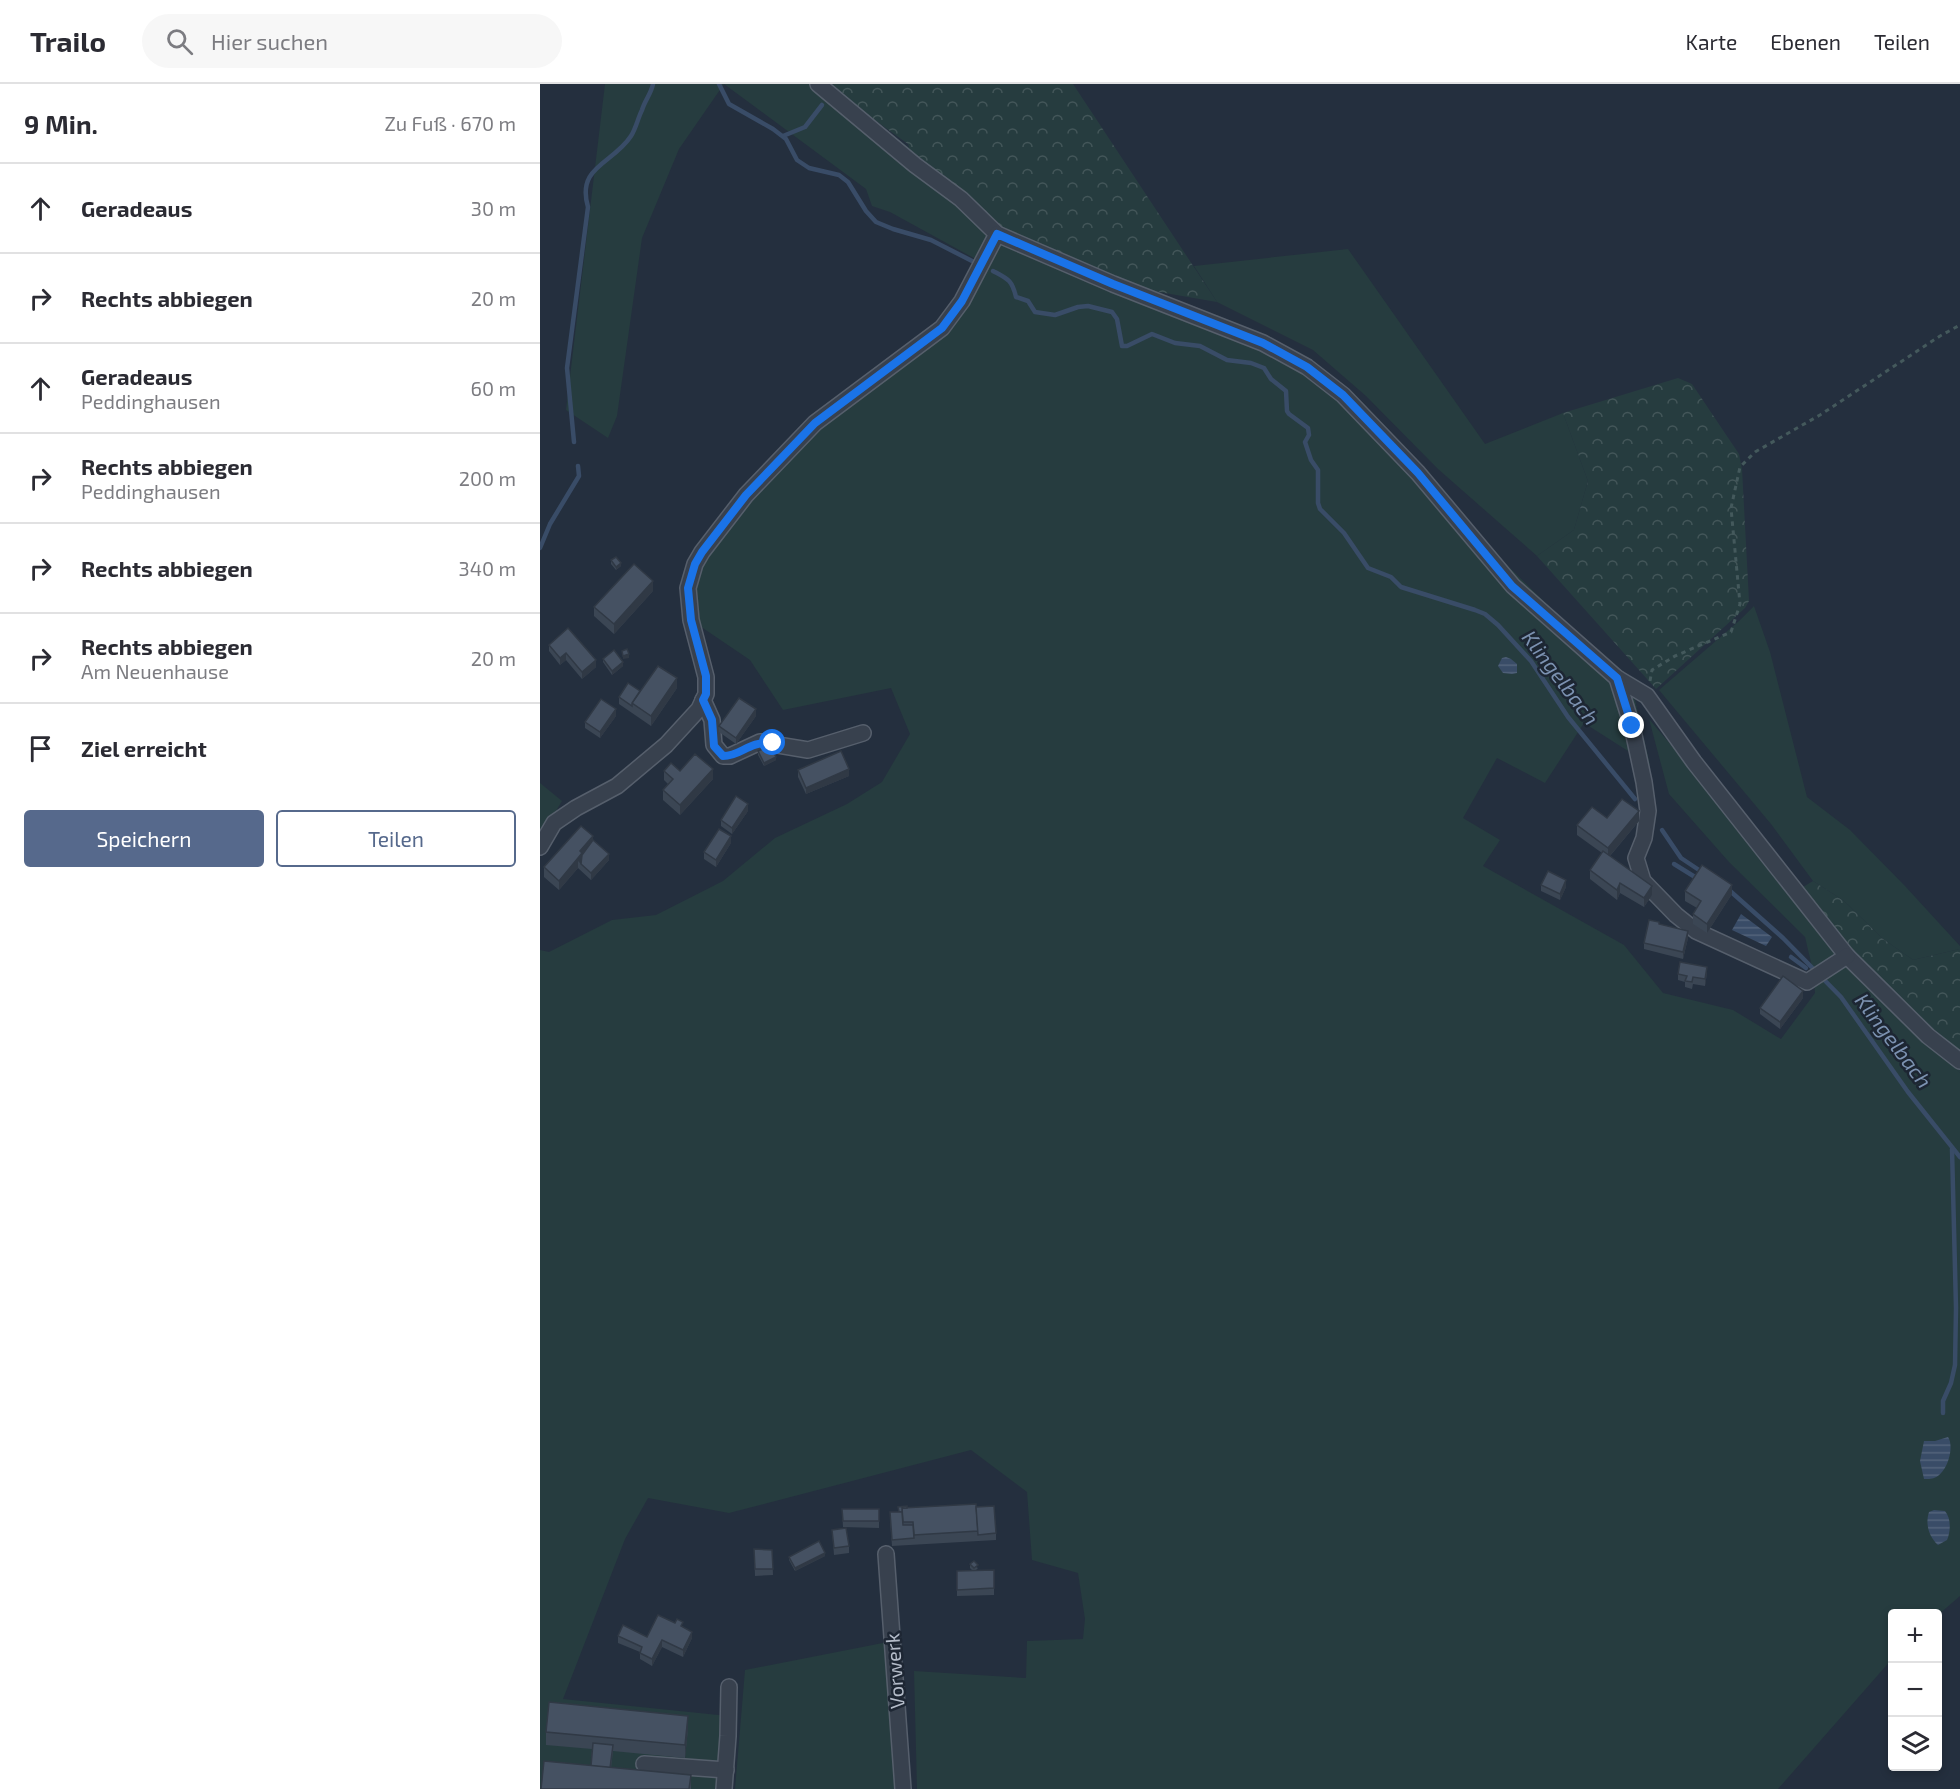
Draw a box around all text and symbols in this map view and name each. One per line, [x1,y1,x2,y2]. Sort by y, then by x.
search box [142,14,562,68]
text: Trailo [30,24,106,58]
icon: search [163,25,196,58]
text: Hier suchen [211,28,328,54]
text: Karte [1686,29,1737,54]
text: Ebenen [1770,29,1841,54]
text: Teilen [1874,29,1930,54]
text: 9 Min. [24,108,98,139]
text: Zu Fuß · 670 m [384,111,516,135]
icon: ahead [24,192,57,225]
text: Geradeaus [81,195,192,221]
text: 30 m [471,196,516,220]
icon: right [24,282,57,315]
text: Rechts abbiegen [81,285,253,311]
text: 20 m [471,286,516,310]
text: Geradeaus [81,363,192,389]
icon: ahead [24,372,57,405]
text: 60 m [471,376,516,400]
text: Peddinghausen [81,389,221,413]
text: Rechts abbiegen [81,453,253,479]
icon: right [24,462,57,495]
text: 200 m [459,466,516,490]
text: Peddinghausen [81,479,221,503]
icon: right [24,552,57,585]
text: Rechts abbiegen [81,555,253,581]
text: 340 m [459,556,516,580]
water label: Klingelbach [1518,625,1605,729]
text: Rechts abbiegen [81,633,253,659]
icon: right [24,642,57,675]
text: 20 m [471,646,516,670]
text: Am Neuenhause [81,659,229,683]
route end [1618,712,1644,738]
route start [759,729,785,755]
icon: arrive [24,732,57,765]
text: Ziel erreicht [81,735,207,761]
button: Speichern [24,810,264,867]
button: Teilen [276,810,516,867]
water label: Klingelbach [1851,988,1938,1092]
map controls [1888,1609,1942,1771]
button: + [1888,1609,1942,1663]
street label: Vorwerk [879,1632,909,1710]
button: − [1888,1663,1942,1717]
button: layers [1888,1717,1942,1771]

